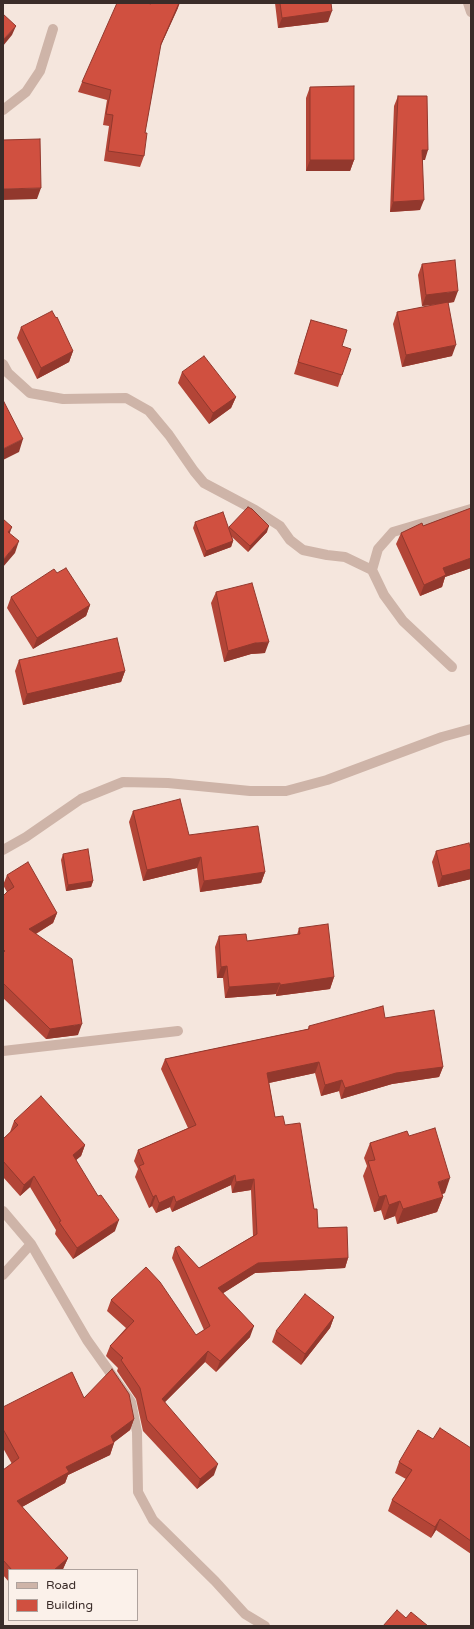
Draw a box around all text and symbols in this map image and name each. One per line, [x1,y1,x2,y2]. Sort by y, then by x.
legend [8,1569,138,1621]
text: Road [46,1578,76,1592]
text: Building [46,1598,93,1612]

